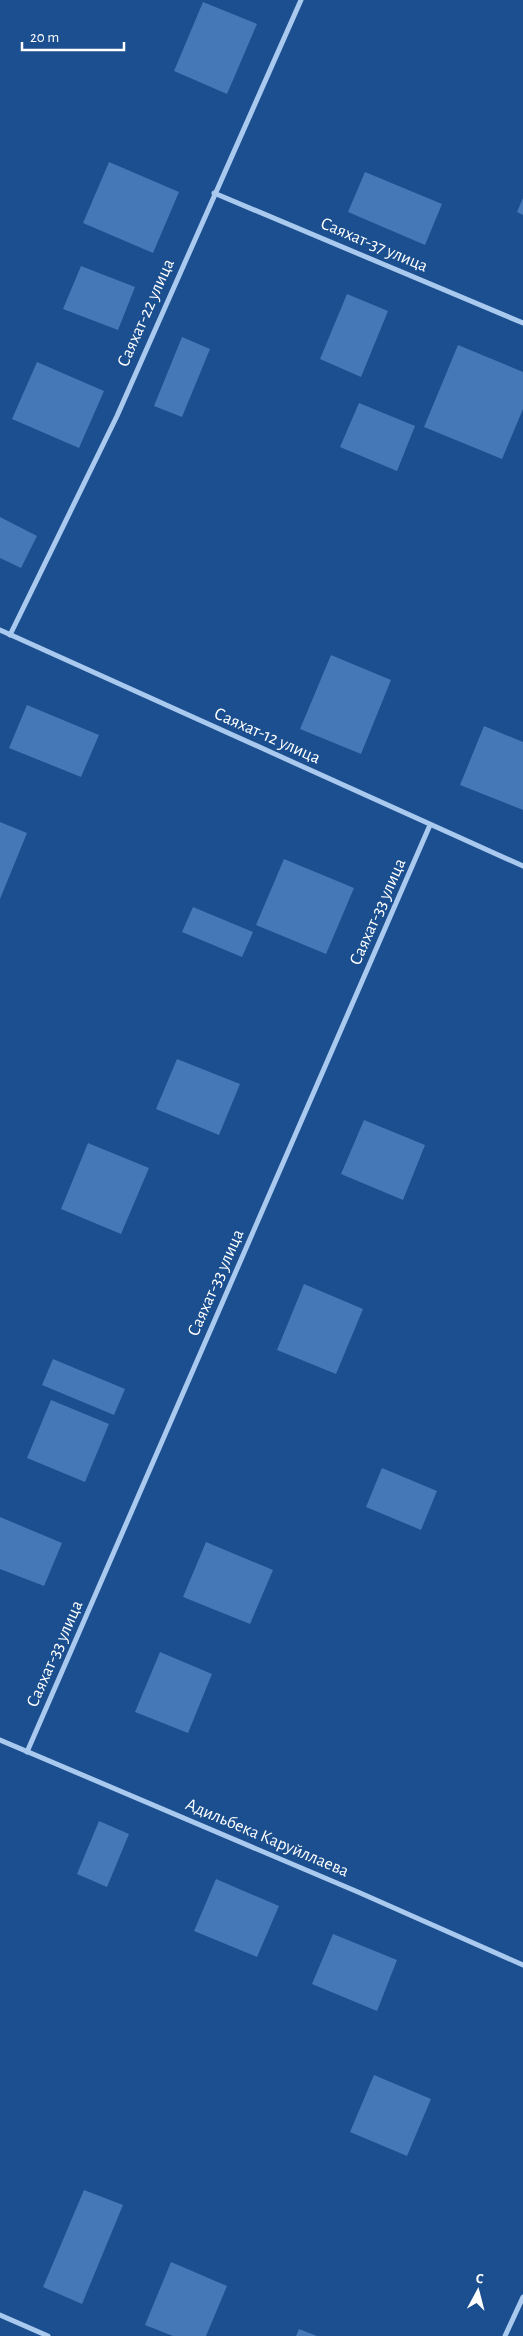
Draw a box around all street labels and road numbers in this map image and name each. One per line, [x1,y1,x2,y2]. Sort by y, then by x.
street label: Саяхат-37 улица [318,214,430,276]
street label: Саяхат-22 улица [114,256,178,370]
street label: Саяхат-12 улица [211,705,323,767]
street label: Саяхат-33 улица [346,856,410,968]
street label: Саяхат-33 улица [184,1227,248,1339]
street label: Саяхат-33 улица [23,1598,87,1710]
street label: Адильбека Каруйллаева [183,1794,352,1881]

